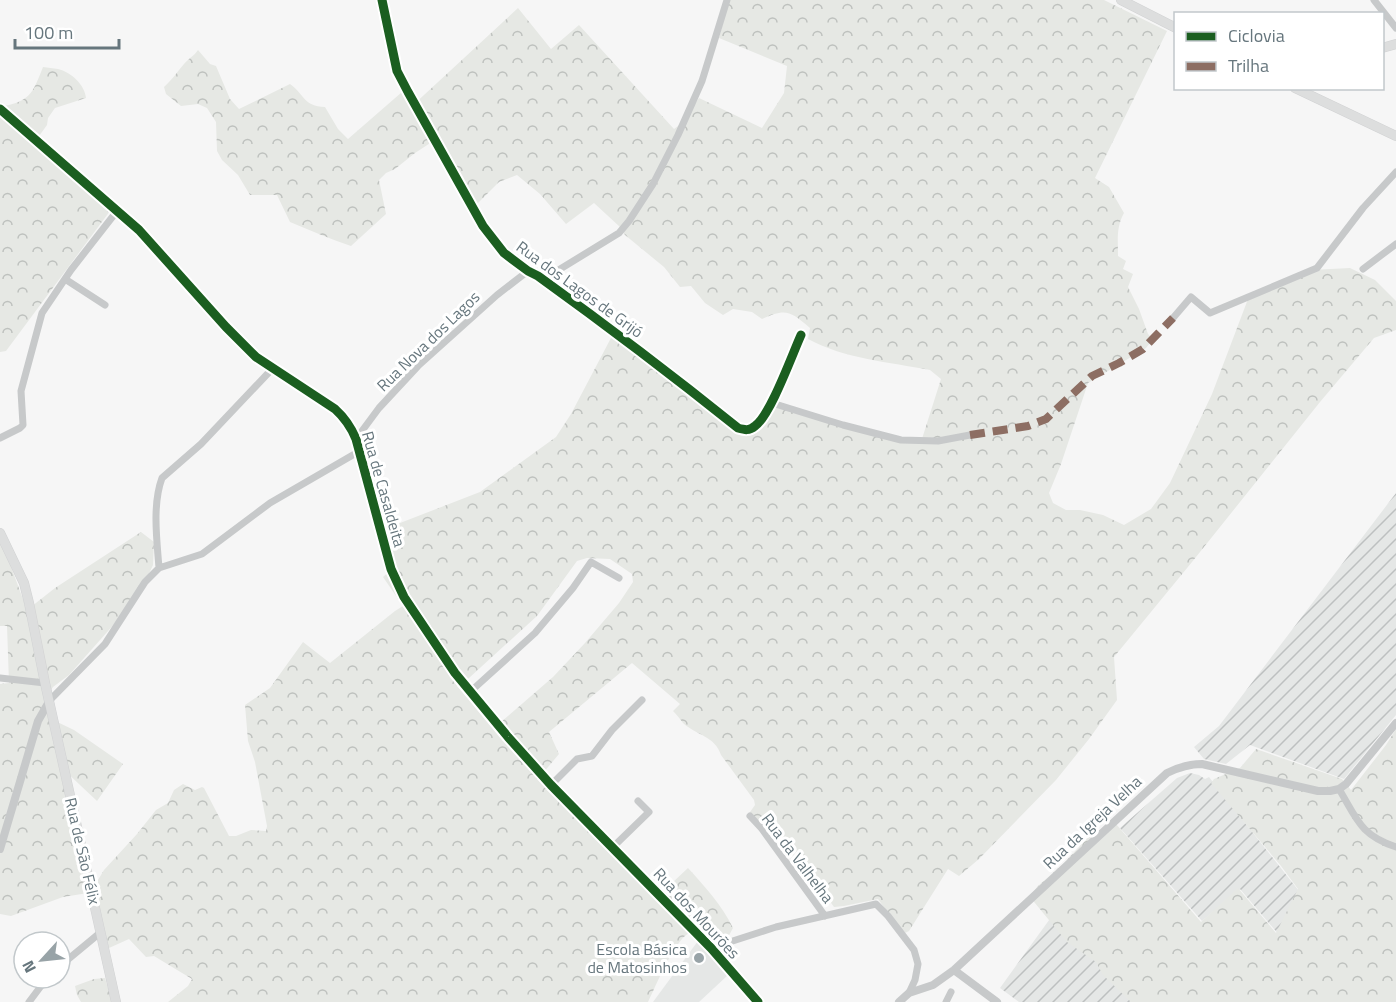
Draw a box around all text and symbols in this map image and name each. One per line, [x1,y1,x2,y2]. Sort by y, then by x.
scale bar [15,12,118,50]
legend [1174,12,1384,90]
text: 100 m [24,19,73,46]
text: Ciclovia [1228,22,1285,49]
text: Trilha [1228,52,1269,79]
street label: Rua dos Lagos de Grijó [511,235,649,343]
street label: Rua Nova dos Lagos [371,285,485,397]
street label: Rua de Casaldeita [356,428,412,550]
street label: Rua da Igreja Velha [1037,770,1147,874]
street label: Rua de São Félix [59,795,107,907]
street label: Rua da Valhelha [756,808,840,908]
street label: Rua dos Mourões [648,862,746,964]
north arrow [12,930,72,990]
place label: Escola Básica de Matosinhos [587,937,687,979]
marker: Escola Básica de Matosinhos [692,951,706,965]
text: N [15,956,42,977]

